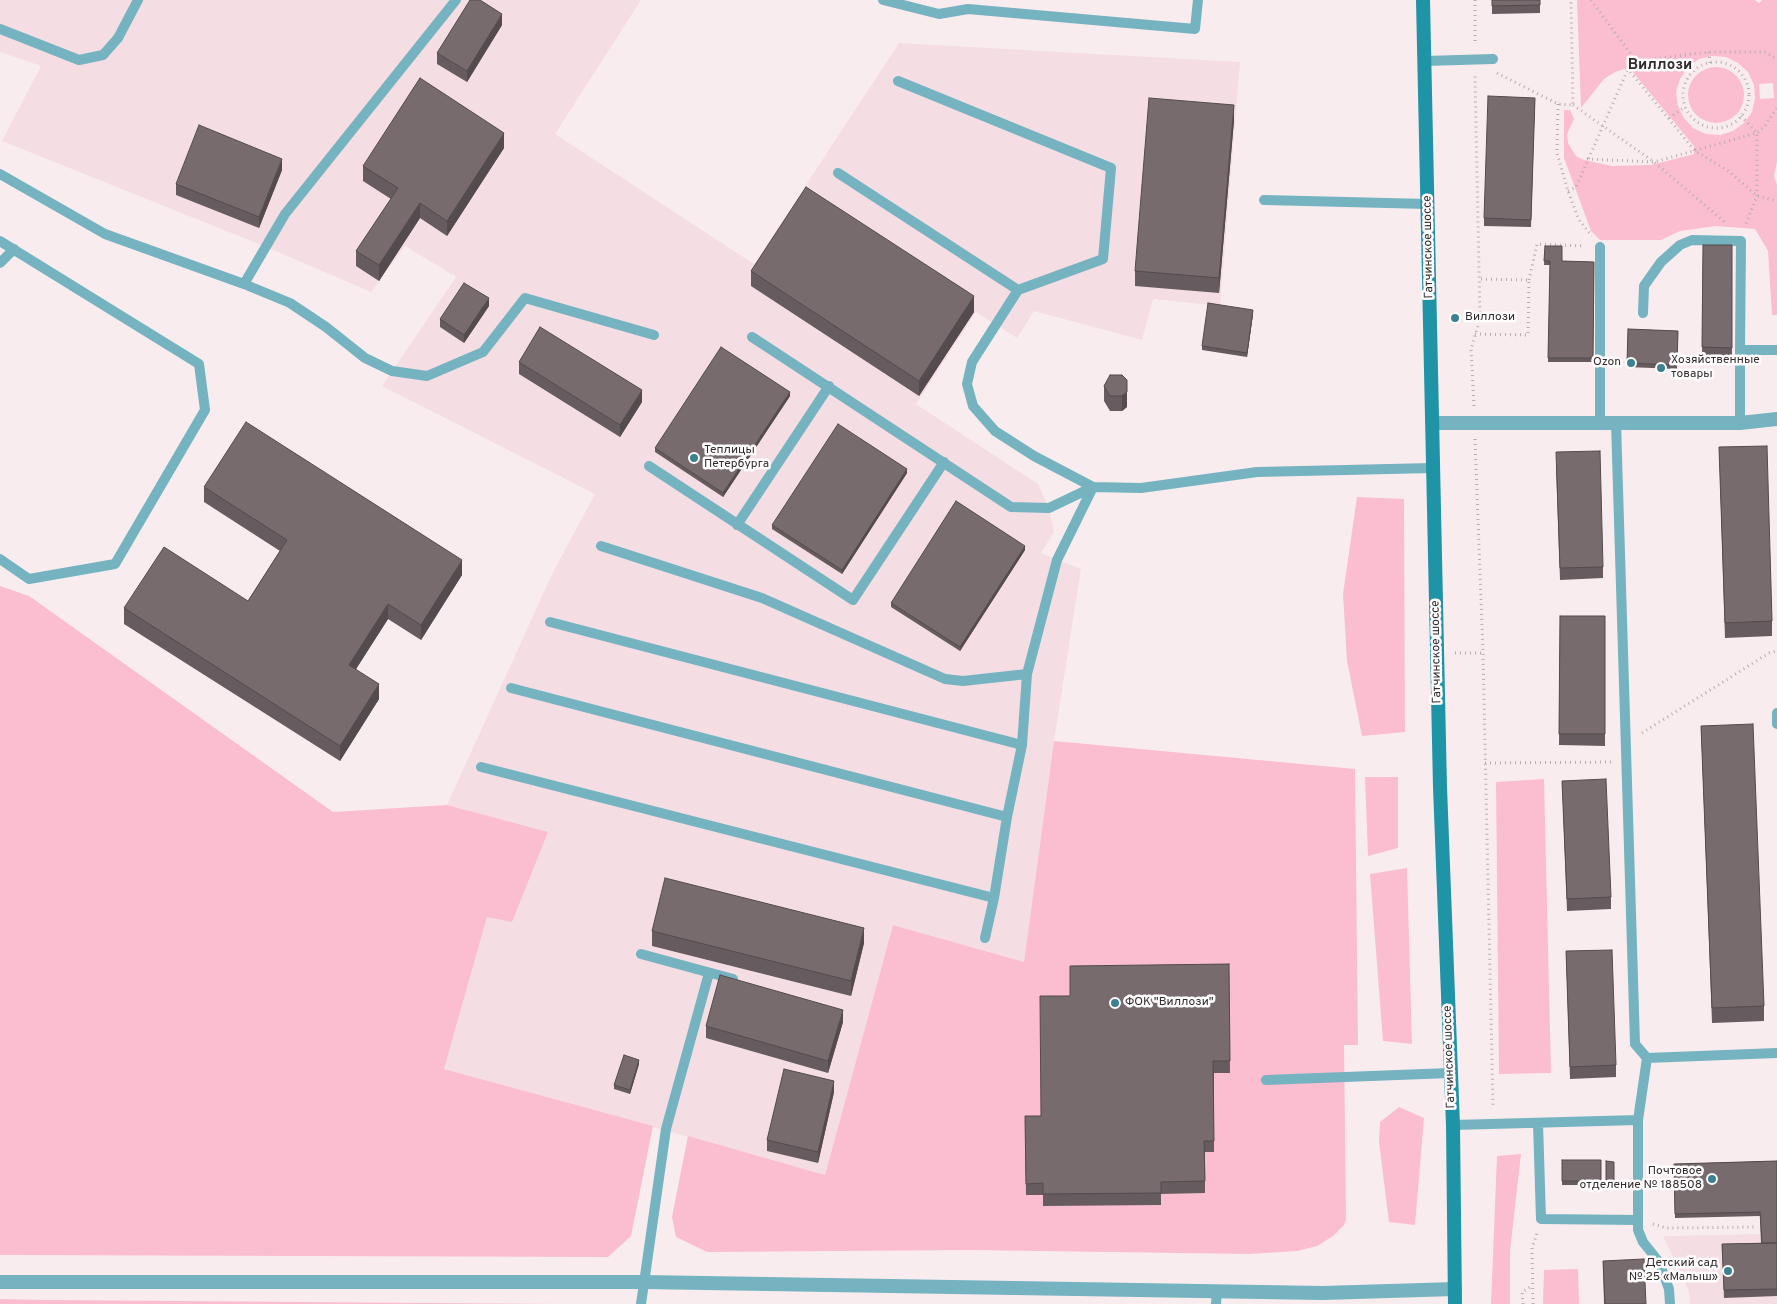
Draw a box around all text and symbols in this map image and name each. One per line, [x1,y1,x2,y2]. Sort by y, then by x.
district label: Виллози [1628,57,1692,75]
street label: Гатчинское шоссе [1421,195,1437,299]
place label: Виллози [1465,311,1515,325]
marker: Виллози [1449,312,1461,324]
place label: Хозяйственные товары [1671,354,1760,382]
place label: Ozon [1593,356,1621,370]
marker: Ozon [1625,357,1637,369]
marker: Хозяйственные товары [1655,362,1667,374]
place label: Теплицы Петербурга [704,444,769,472]
marker: Теплицы Петербурга [688,452,700,464]
street label: Гатчинское шоссе [1429,600,1445,704]
place label: ФОК "Виллози" [1125,996,1214,1010]
marker: ФОК "Виллози" [1109,997,1121,1009]
street label: Гатчинское шоссе [1441,1005,1459,1109]
place label: Почтовое отделение № 188508 [1580,1165,1702,1193]
marker: Почтовое отделение № 188508 [1706,1173,1718,1185]
place label: Детский сад № 25 «Малыш» [1629,1257,1718,1285]
marker: Детский сад № 25 «Малыш» [1722,1265,1734,1277]

